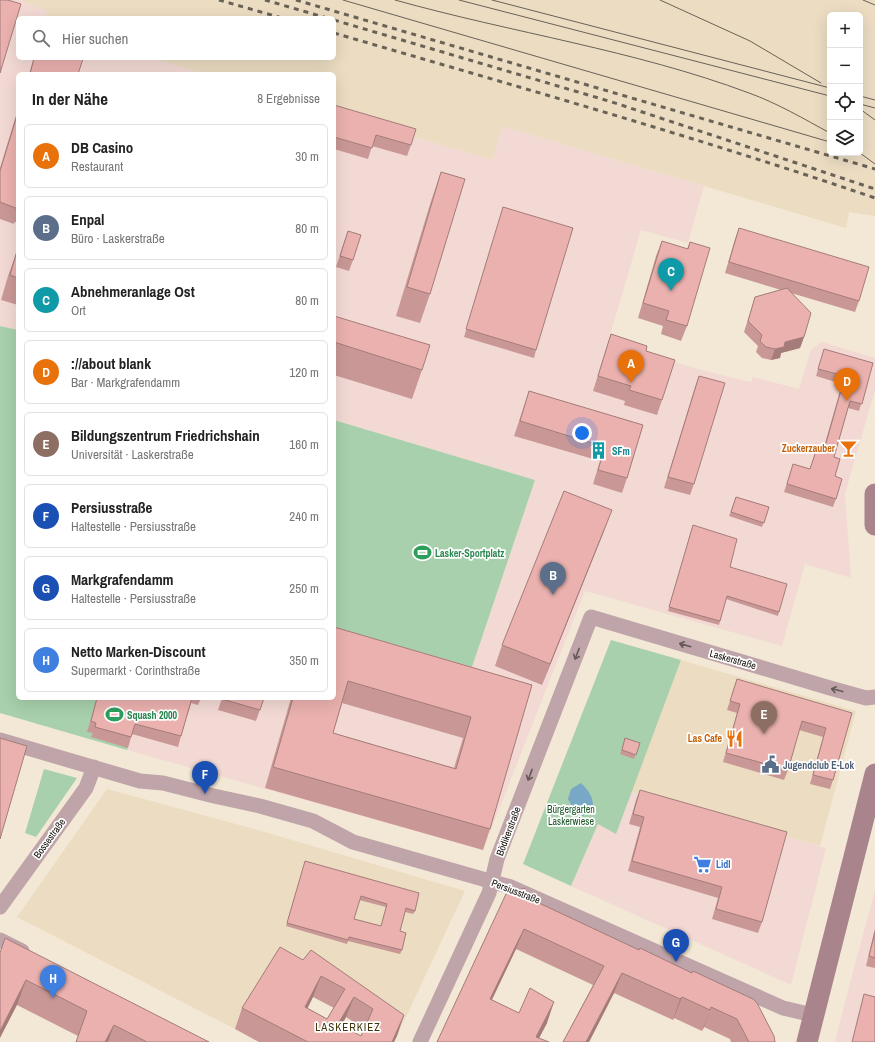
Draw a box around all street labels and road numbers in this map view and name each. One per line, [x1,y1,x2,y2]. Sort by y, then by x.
street label: Laskerstraße [708,647,758,672]
street label: Bödikerstraße [493,804,524,858]
street label: Bossestraße [31,815,68,861]
street label: Persiusstraße [490,876,542,907]

